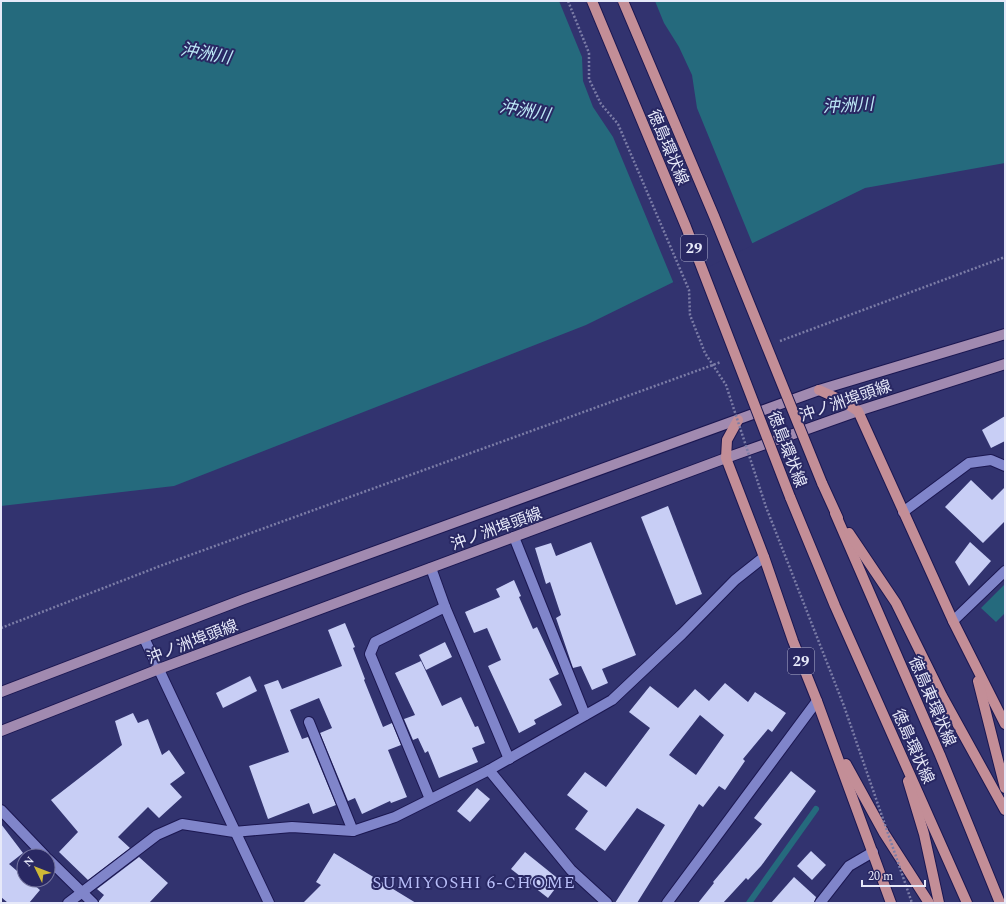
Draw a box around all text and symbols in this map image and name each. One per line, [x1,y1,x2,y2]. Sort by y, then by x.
water label: 沖洲川 [178,37,235,72]
water label: 沖洲川 [822,92,876,120]
water label: 沖洲川 [497,94,554,129]
street label: 徳島環状線 [641,106,695,189]
road number: 29 [681,235,707,261]
street label: 沖ノ洲埠頭線 [796,374,895,428]
street label: 徳島環状線 [762,408,813,491]
street label: 沖ノ洲埠頭線 [447,501,546,557]
street label: 沖ノ洲埠頭線 [143,614,241,670]
road number: 29 [788,648,814,674]
street label: 徳島東環状線 [902,653,962,750]
street label: 徳島環状線 [886,705,940,788]
north arrow [16,848,56,888]
text: N [20,852,38,871]
scale bar [862,862,925,888]
text: 20 m [868,867,893,886]
district label: SUMIYOSHI 6-CHOME [372,870,576,896]

